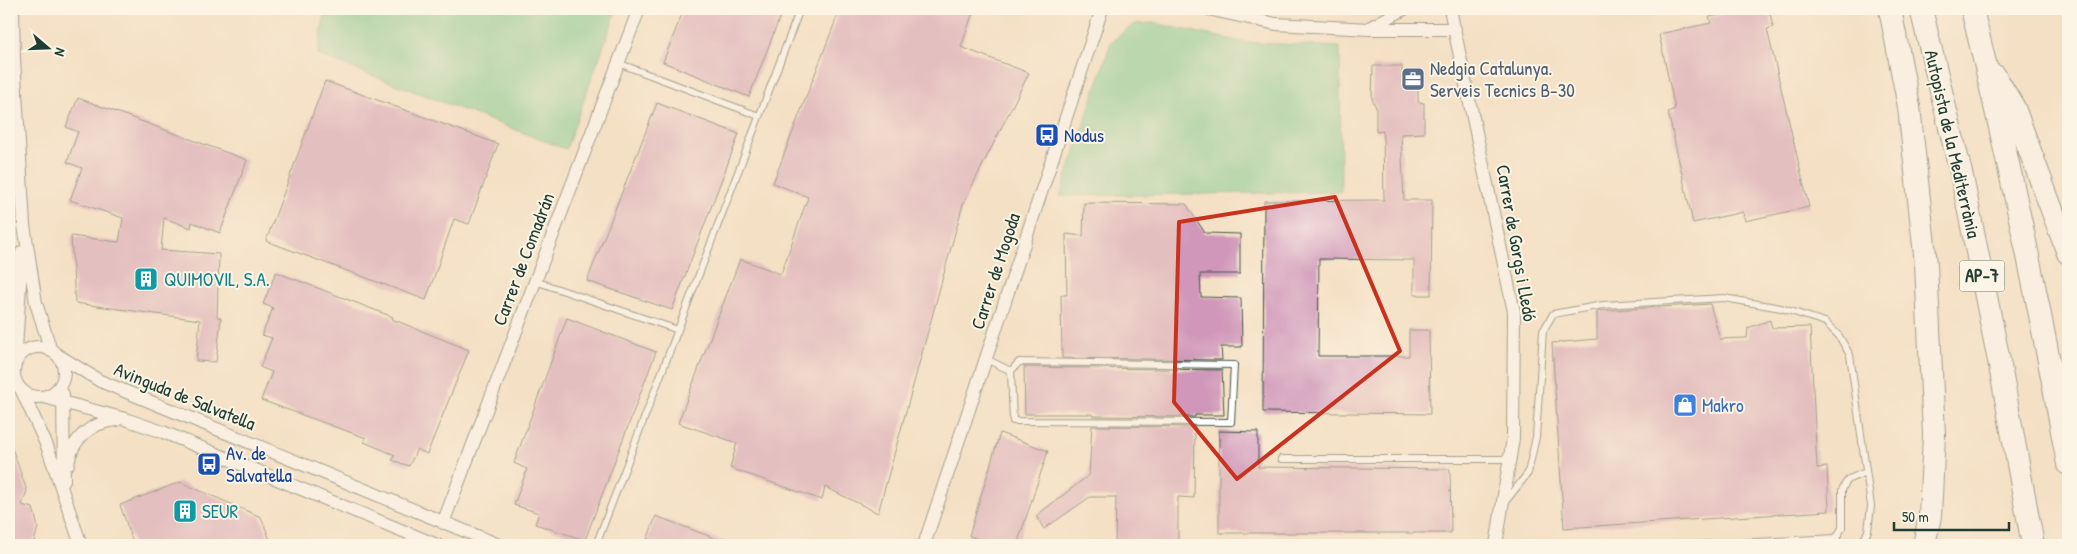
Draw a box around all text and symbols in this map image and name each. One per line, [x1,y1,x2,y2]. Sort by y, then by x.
north arrow [22,22,72,72]
text: N [50,46,71,60]
street label: Autopista de la Mediterrània [1919,47,1987,241]
place label: Nedgia Catalunya. Serveis Tecnics B-30 [1430,55,1575,103]
office icon: Nedgia Catalunya. Serveis Tecnics B-30 [1400,66,1426,92]
bus stop icon: Nodus [1034,122,1060,148]
place label: Nodus [1064,122,1104,148]
street label: Carrer de Gorgs i Lledó [1490,163,1544,324]
street label: Carrer de Comadrán [486,189,560,329]
street label: Carrer de Mogoda [964,209,1026,333]
road number: AP-7 [1960,260,2004,292]
building icon: QUIMOVIL, S.A. [133,266,159,292]
place label: QUIMOVIL, S.A. [164,266,270,292]
street label: Avinguda de Salvatella [110,356,260,436]
shop icon: Makro [1672,392,1698,418]
place label: Makro [1702,392,1744,418]
place label: Av. de Salvatella [226,440,293,488]
bus stop icon: Av. de Salvatella [196,451,222,477]
building icon: SEUR [172,498,198,524]
place label: SEUR [202,498,239,524]
scale bar [1894,499,2010,531]
text: 50 m [1902,506,1929,527]

